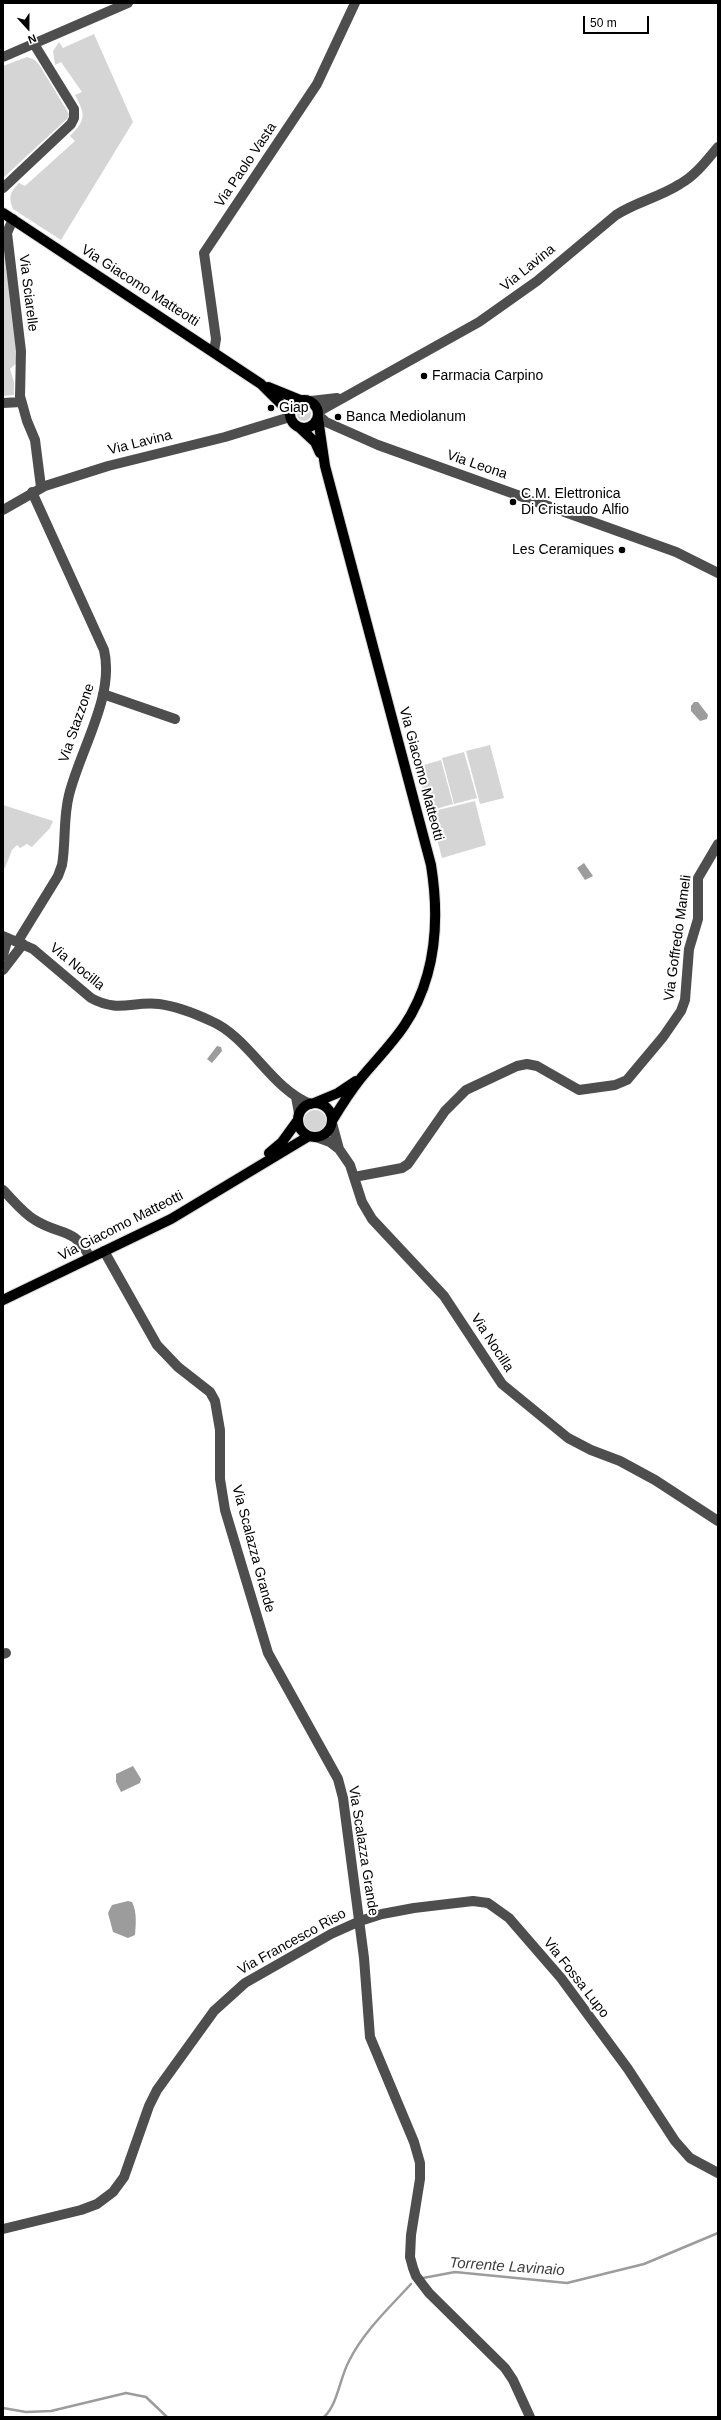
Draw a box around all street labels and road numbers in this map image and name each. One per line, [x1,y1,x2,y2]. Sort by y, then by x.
street label: Via Paolo Vasta [212,120,280,210]
street label: Via Lavina [497,241,559,295]
street label: Via Giacomo Matteotti [78,242,202,330]
street label: Via Sciarelle [15,253,41,333]
street label: Via Lavina [106,427,174,459]
street label: Via Leona [445,447,509,483]
street label: Via Stazzone [56,681,98,765]
street label: Via Giacomo Matteotti [395,705,447,843]
street label: Via Goffredo Mameli [661,874,695,1002]
street label: Via Nocilla [46,940,108,994]
street label: Via Giacomo Matteotti [56,1187,186,1265]
street label: Via Nocilla [467,1311,517,1375]
street label: Via Scalazza Grande [228,1483,278,1615]
street label: Via Scalazza Grande [344,1785,382,1917]
street label: Via Francesco Riso [235,1905,349,1979]
street label: Via Fossa Lupo [540,1935,612,2021]

